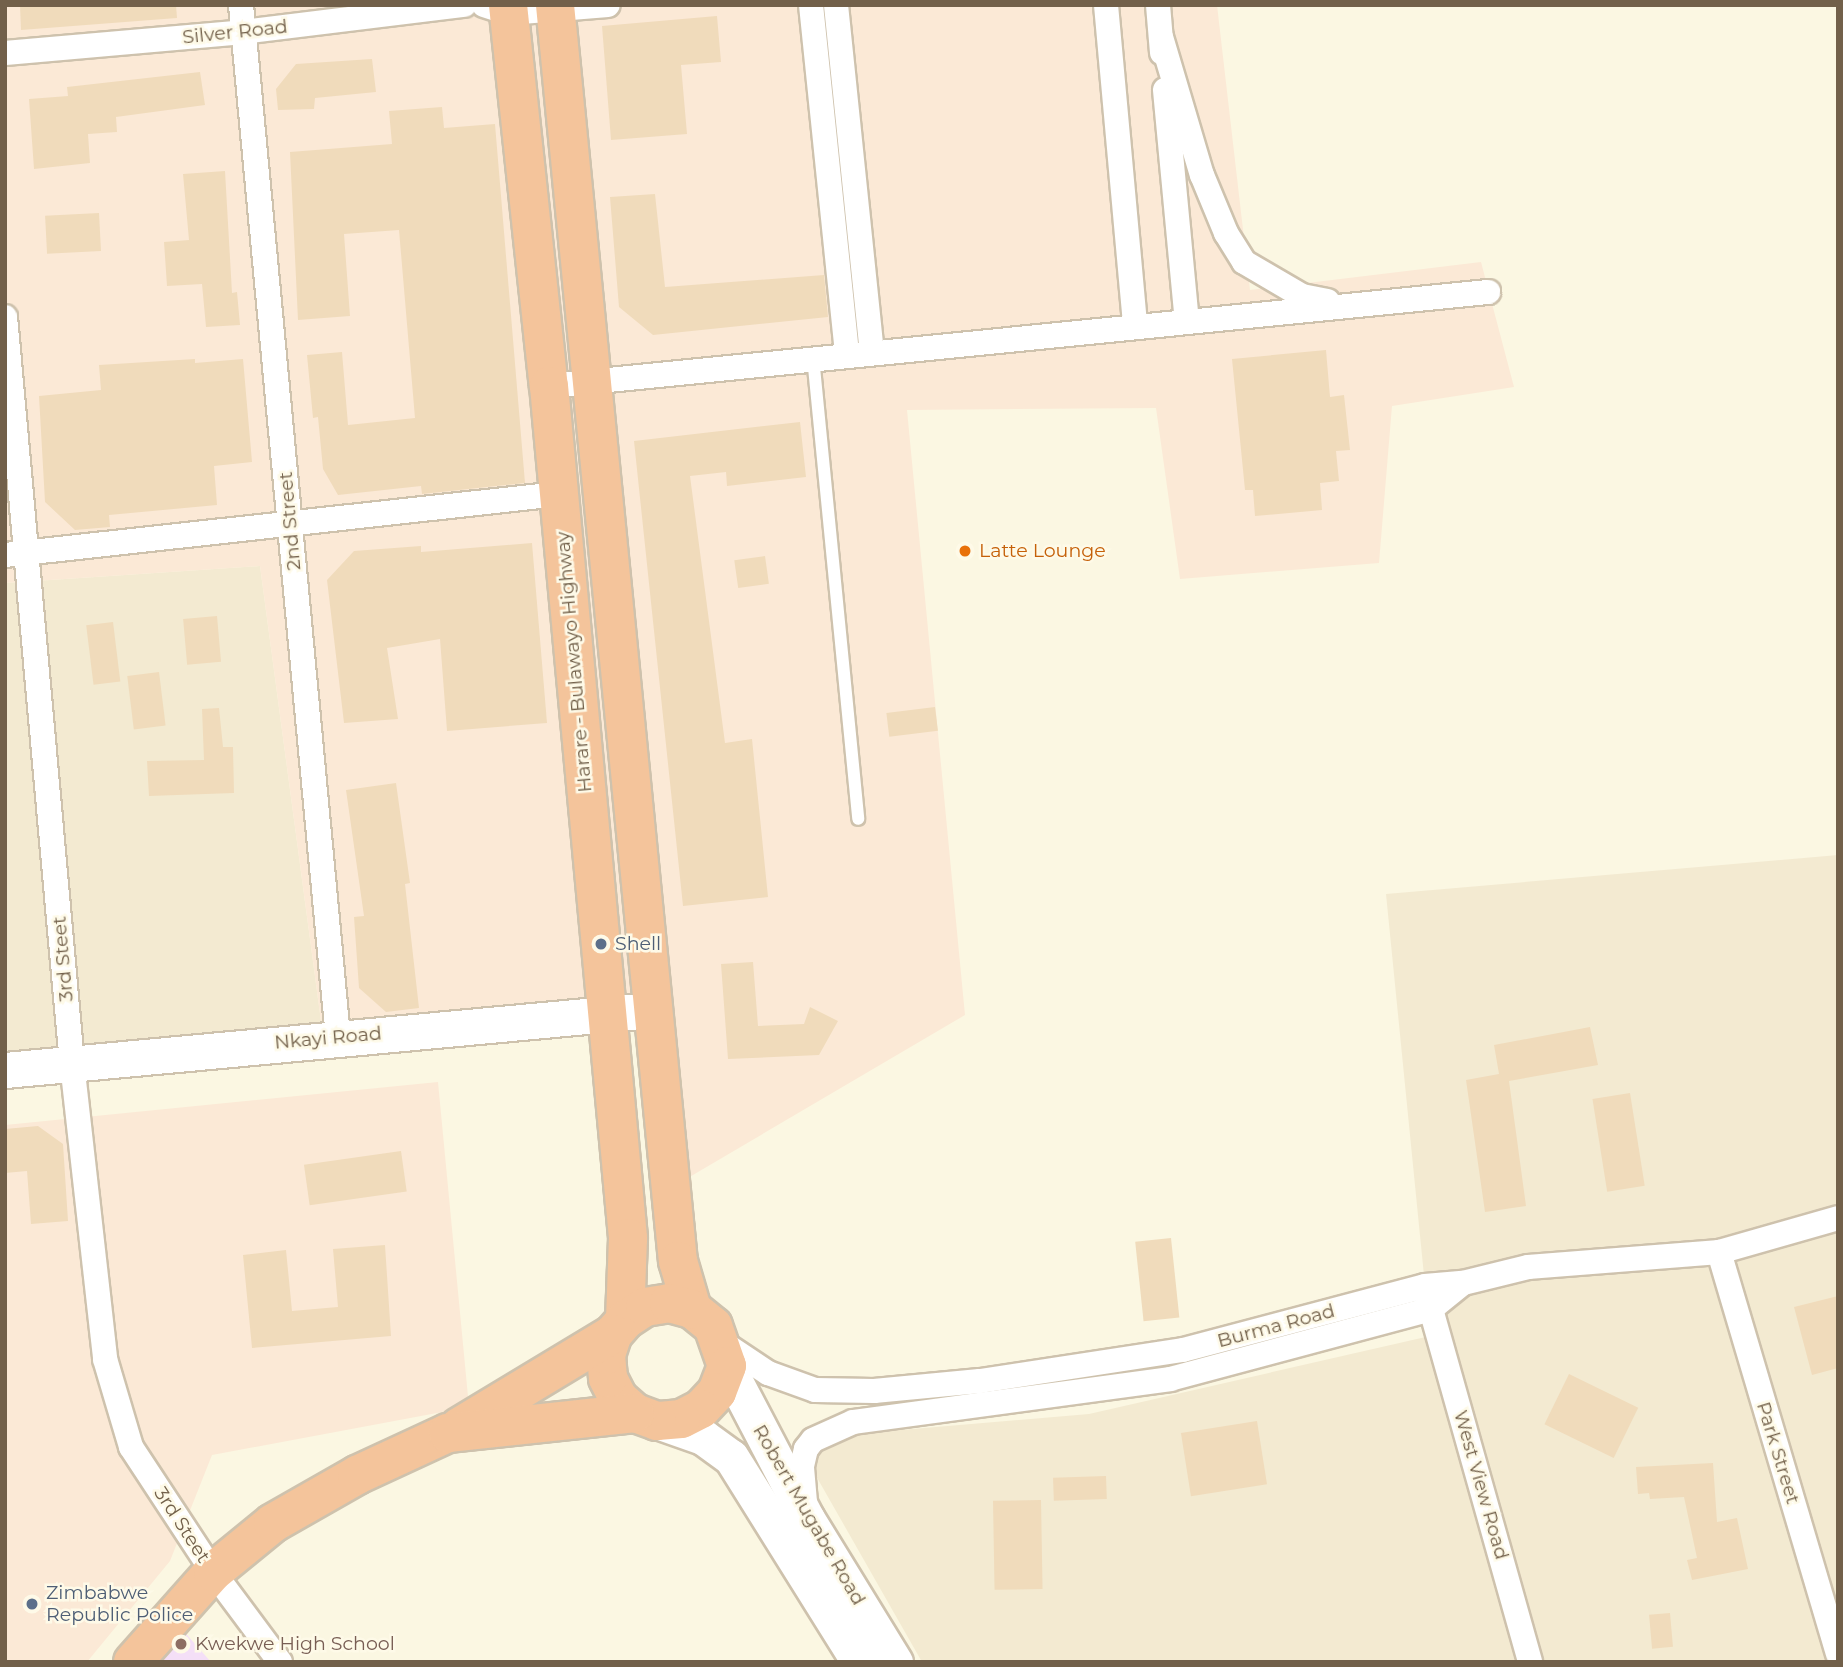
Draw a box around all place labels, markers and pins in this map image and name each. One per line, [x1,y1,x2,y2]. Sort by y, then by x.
place label: Latte Lounge [979,540,1106,562]
marker: Latte Lounge [957,543,973,559]
place label: Shell [615,933,661,955]
marker: Shell [593,936,609,952]
place label: Zimbabwe Republic Police [46,1582,193,1626]
marker: Zimbabwe Republic Police [24,1596,40,1612]
place label: Kwekwe High School [195,1633,395,1655]
marker: Kwekwe High School [173,1636,189,1652]

